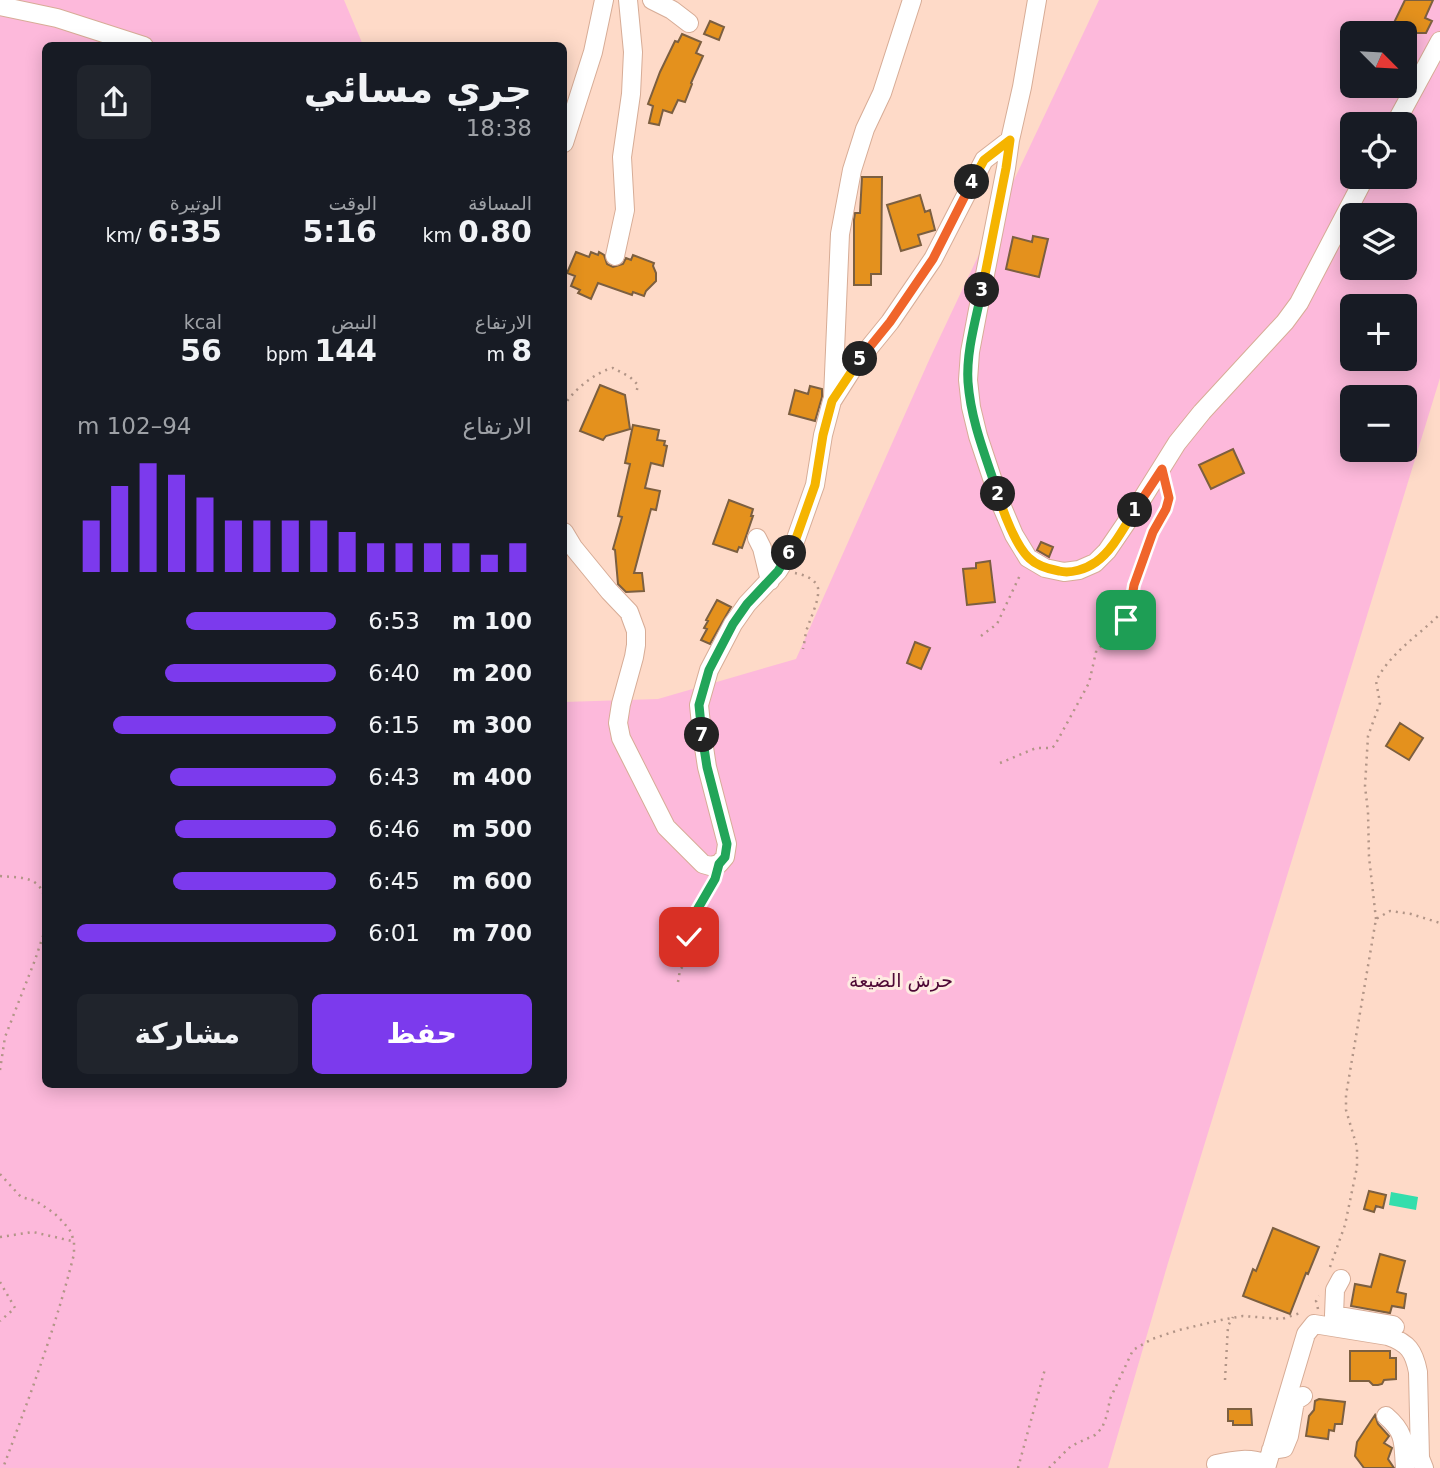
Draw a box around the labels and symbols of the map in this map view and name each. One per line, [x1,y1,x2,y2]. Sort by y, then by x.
north arrow [1340,21,1418,98]
pin: 4 [954,164,990,200]
pin: 3 [964,272,1000,308]
pin: 5 [842,342,878,376]
pin: 2 [981,476,1016,512]
pin: 1 [1118,492,1152,528]
pin: 6 [772,536,806,570]
pin [1096,590,1156,650]
pin: 7 [684,718,720,752]
pin [659,907,719,967]
park label: حرش الضيعة [849,969,953,992]

